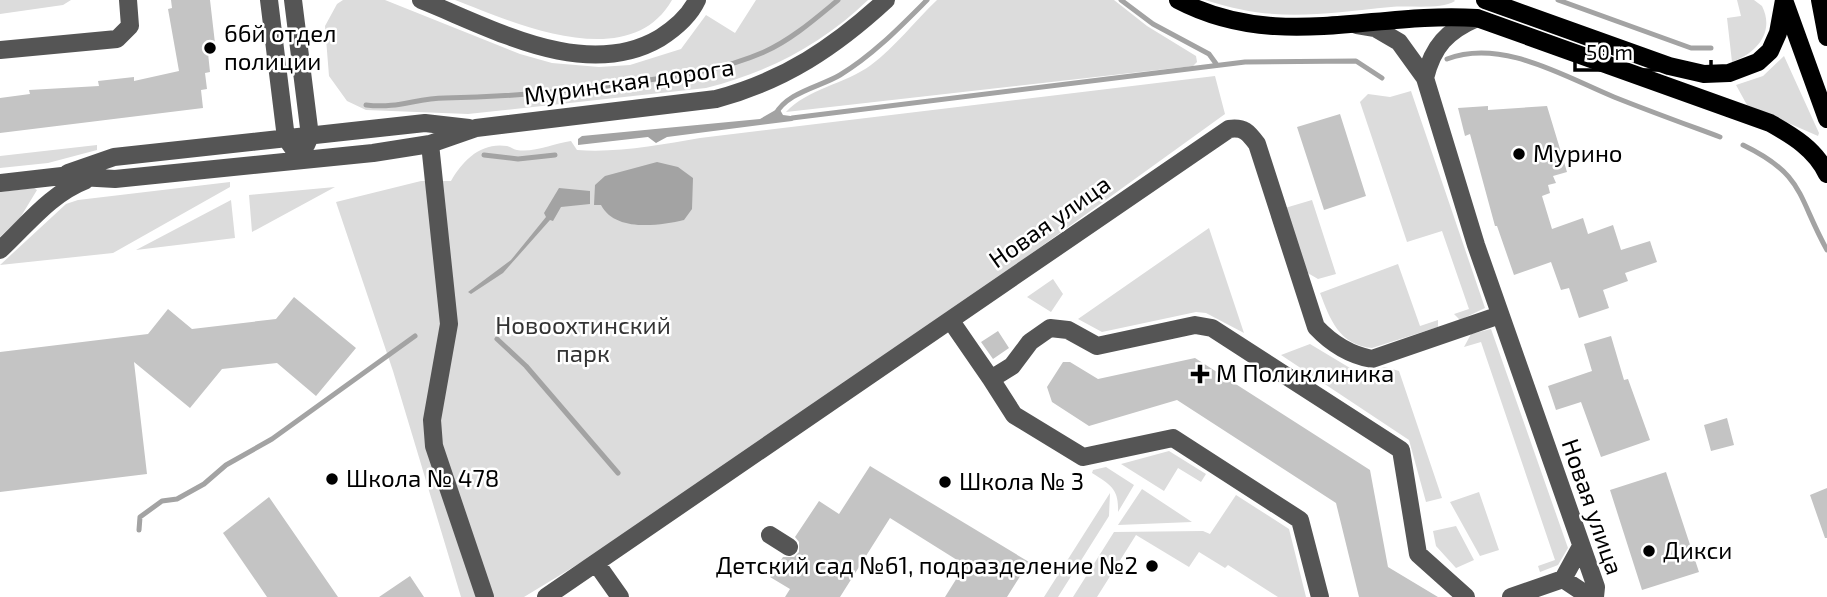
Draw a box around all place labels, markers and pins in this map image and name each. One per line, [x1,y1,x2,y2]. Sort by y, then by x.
place label: 66й отдел полиции [224,18,337,75]
marker: 66й отдел полиции [202,40,218,56]
place label: Мурино [1533,138,1623,168]
marker: Мурино [1511,146,1527,162]
place label: М Поликлиника [1216,358,1394,387]
marker: М Поликлиника [1190,364,1210,384]
place label: Школа № 478 [346,463,499,492]
place label: Школа № 3 [959,466,1084,495]
marker: Школа № 478 [324,471,340,487]
marker: Школа № 3 [937,474,953,490]
place label: Дикси [1663,535,1732,564]
marker: Дикси [1641,543,1657,559]
place label: Детский сад №61, подразделение №2 [716,550,1138,579]
marker: Детский сад №61, подразделение №2 [1144,558,1160,574]

